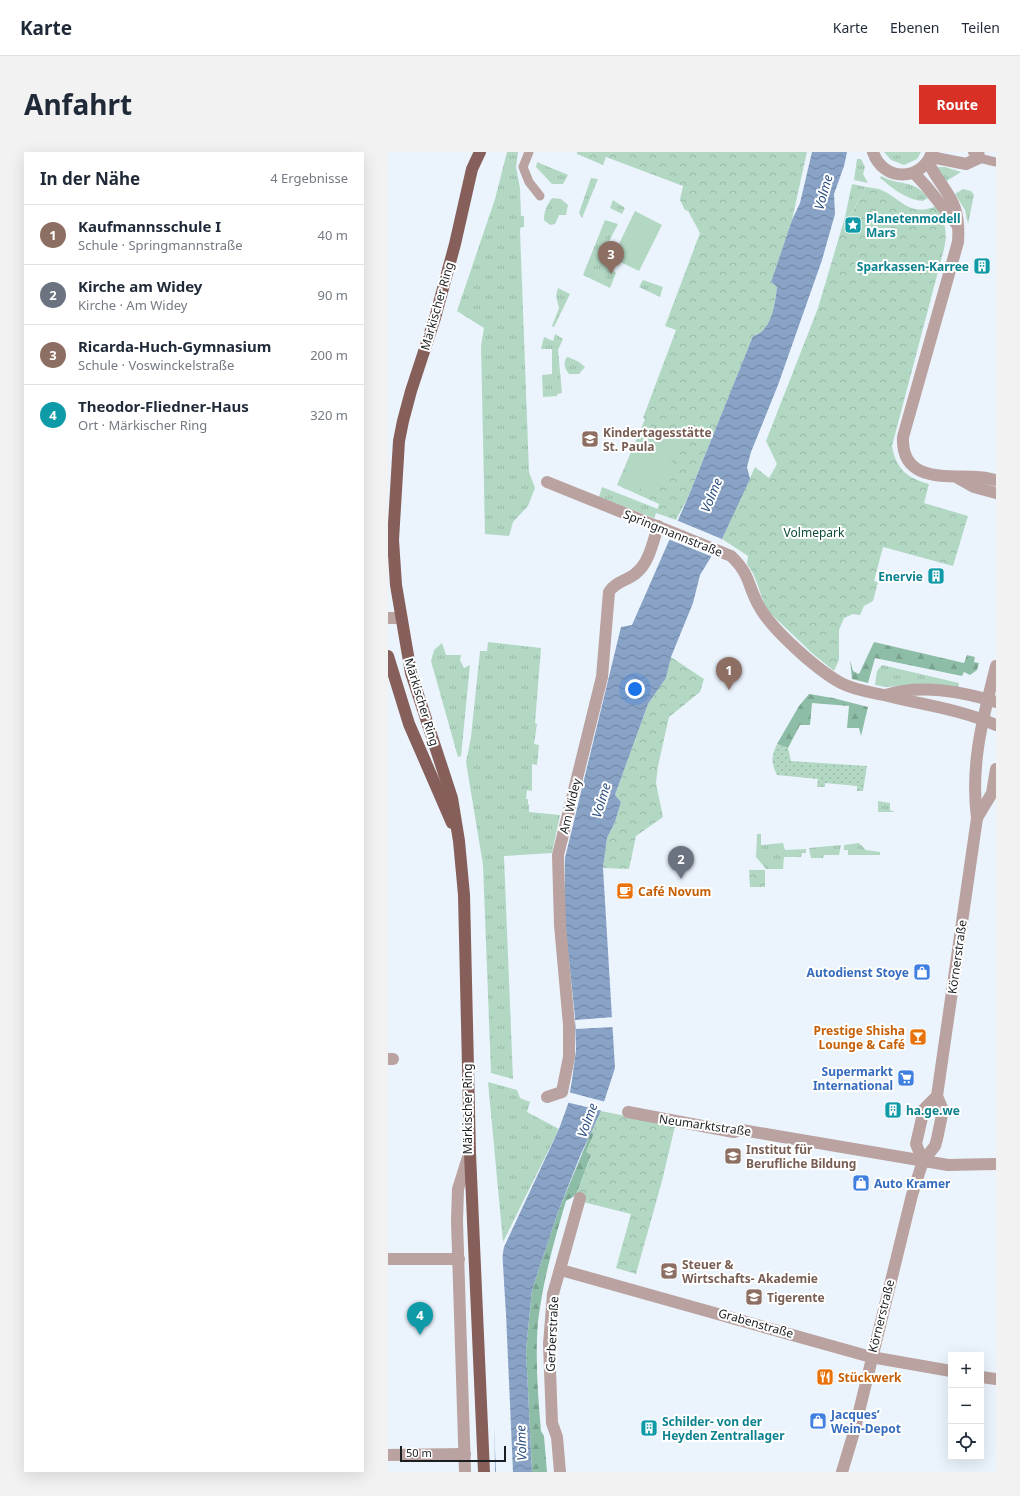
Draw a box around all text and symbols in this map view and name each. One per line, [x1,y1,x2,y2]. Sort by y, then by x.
text: Karte [20,15,72,41]
text: Karte [833,18,868,37]
text: Ebenen [890,18,940,37]
text: Teilen [962,18,1000,37]
text: Anfahrt [24,85,132,123]
button: Route [919,85,996,124]
text: In der Nähe [40,167,140,190]
text: 4 Ergebnisse [270,169,348,187]
water label: Volme [809,172,837,212]
place label: Planetenmodell Mars [866,210,960,241]
place icon: Planetenmodell Mars [843,215,863,235]
text: Kaufmannsschule I [78,216,221,236]
text: 1 [49,226,57,244]
text: 40 m [318,226,348,244]
text: Schule · Springmannstraße [78,236,243,254]
pin: 3 [598,241,624,274]
building icon: Sparkassen-Karree [972,256,992,276]
place label: Sparkassen-Karree [857,258,969,275]
street label: Märkischer Ring [416,260,458,352]
text: Kirche am Widey [78,276,202,296]
text: 2 [49,286,57,304]
text: 90 m [318,286,348,304]
text: Kirche · Am Widey [78,296,187,314]
text: Ricarda-Huch-Gymnasium [78,336,271,356]
text: 3 [49,346,57,364]
text: 200 m [310,346,348,364]
text: Schule · Voswinckelstraße [78,356,234,374]
text: Theodor-Fliedner-Haus [78,396,249,416]
text: 4 [49,406,57,424]
text: 320 m [310,406,348,424]
text: Ort · Märkischer Ring [78,416,207,434]
place label: Kindertagesstätte St. Paula [603,424,712,455]
school or university icon: Kindertagesstätte St. Paula [580,429,600,449]
water label: Volme [696,475,726,515]
street label: Springmannstraße [621,505,725,561]
park label: Volmepark [784,524,845,541]
building icon: Enervie [926,566,946,586]
place label: Enervie [878,568,923,585]
street label: Märkischer Ring [401,656,443,748]
pin: 1 [716,657,742,690]
your location [625,679,645,699]
street label: Am Widey [555,776,585,835]
water label: Volme [587,780,615,820]
pin: 2 [668,846,694,879]
cafe icon: Café Novum [615,881,635,901]
place label: Café Novum [638,883,711,900]
street label: Körnerstraße [943,919,971,995]
shop icon: Autodienst Stoye [912,962,932,982]
place label: Autodienst Stoye [807,964,909,981]
place label: Prestige Shisha Lounge & Café [814,1022,905,1053]
bar icon: Prestige Shisha Lounge & Café [908,1027,928,1047]
street label: Märkischer Ring [459,1063,476,1155]
place label: Supermarkt International [813,1063,893,1094]
supermarket icon: Supermarkt International [896,1068,916,1088]
water label: Volme [572,1100,602,1140]
building icon: ha.ge.we [883,1100,903,1120]
place label: ha.ge.we [906,1102,960,1119]
street label: Neumarktstraße [658,1110,752,1140]
place label: Institut für Berufliche Bildung [746,1141,856,1172]
school or university icon: Institut für Berufliche Bildung [723,1146,743,1166]
shop icon: Auto Kramer [851,1173,871,1193]
place label: Auto Kramer [874,1175,951,1192]
place label: Steuer & Wirtschafts- Akademie [682,1256,818,1287]
school or university icon: Steuer & Wirtschafts- Akademie [659,1261,679,1281]
street label: Körnerstraße [864,1278,898,1354]
school or university icon: Tigerente [744,1287,764,1307]
place label: Tigerente [767,1289,825,1306]
street label: Gerberstraße [542,1296,562,1372]
pin: 4 [407,1302,433,1335]
street label: Grabenstraße [716,1304,796,1342]
map controls [948,1352,984,1460]
button: + [948,1352,984,1388]
restaurant icon: Stückwerk [815,1367,835,1387]
place label: Stückwerk [838,1369,902,1386]
button: − [948,1388,984,1424]
place label: Jacques’ Wein-Depot [830,1406,901,1437]
shop icon: Jacques’ Wein-Depot [808,1411,828,1431]
place label: Schilder- von der Heyden Zentrallager [662,1413,785,1444]
building icon: Schilder- von der Heyden Zentrallager [639,1418,659,1438]
water label: Volme [511,1424,531,1461]
button: locate [948,1424,984,1460]
scale bar [400,1444,506,1463]
text: 50 m [406,1445,432,1460]

